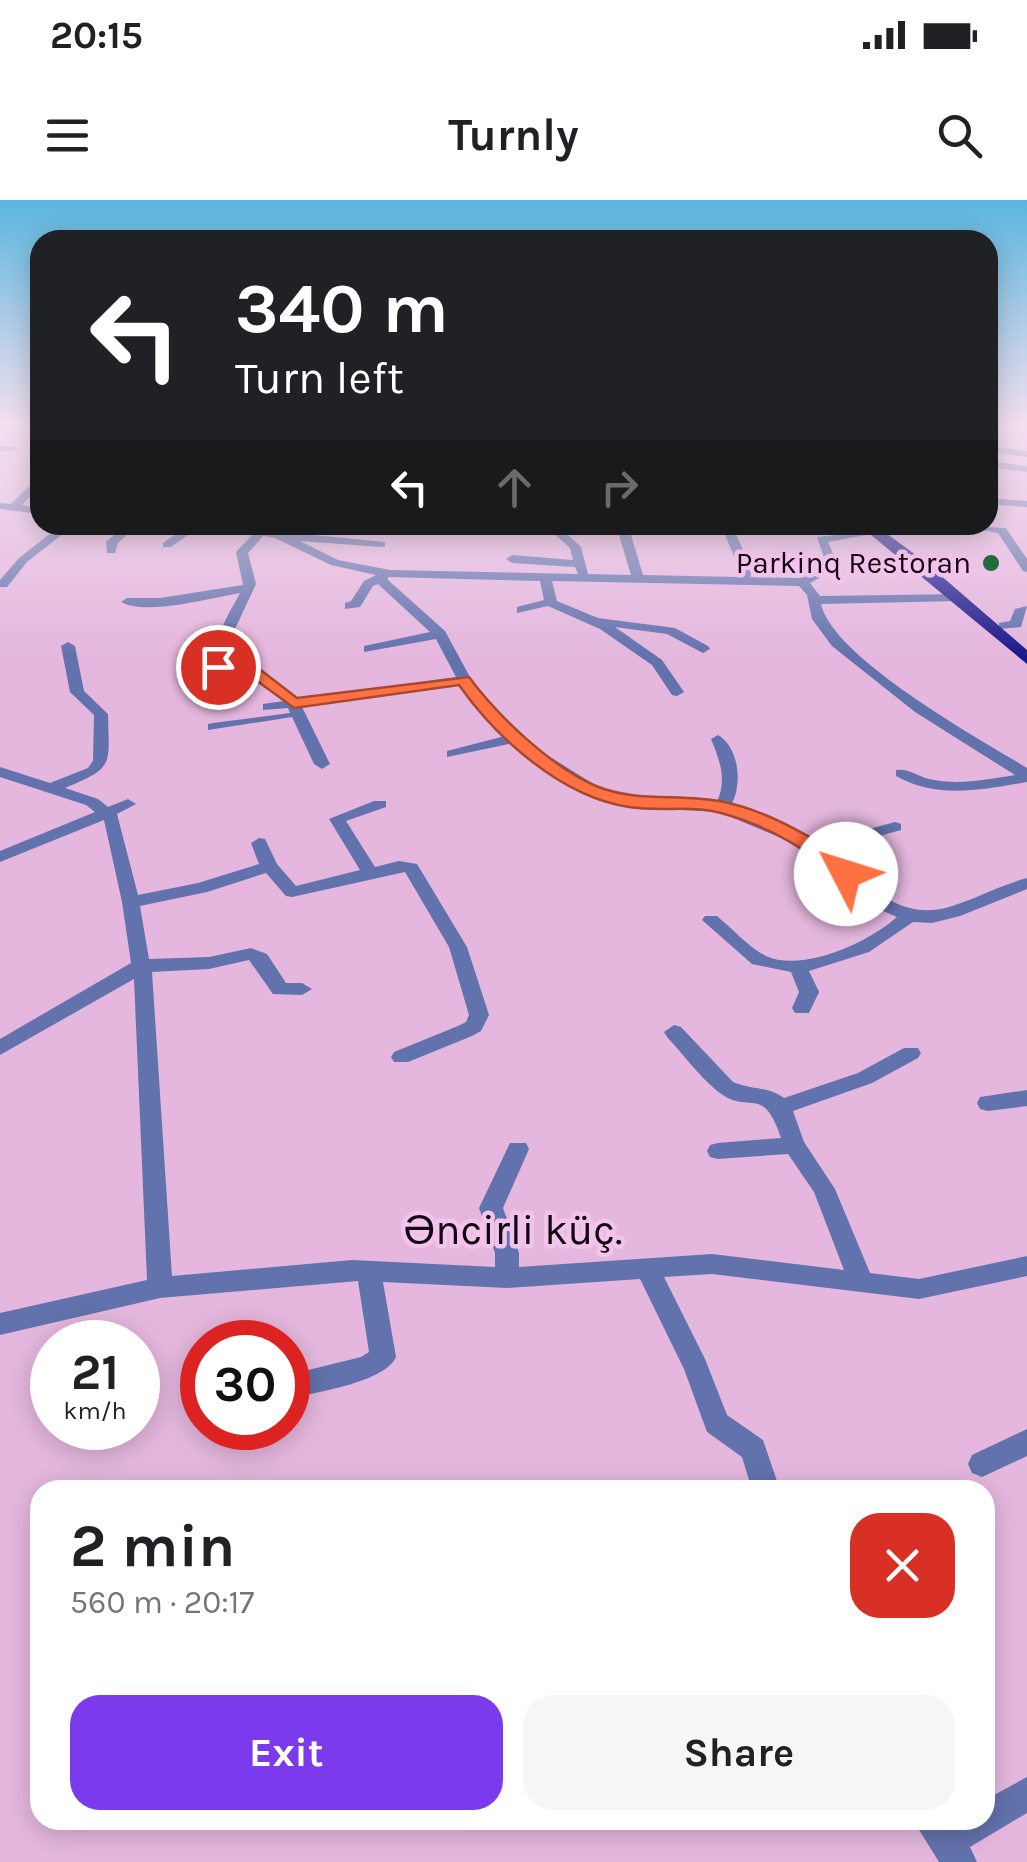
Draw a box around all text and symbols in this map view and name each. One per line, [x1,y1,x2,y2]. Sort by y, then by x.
text: 20:15 [50,13,143,58]
icon: menu [40,108,95,163]
icon: search [932,108,987,163]
text: Turnly [448,109,579,161]
text: 340 m [235,268,449,350]
icon: left [70,270,200,400]
text: Turn left [235,352,404,404]
icon: left [382,460,437,515]
icon: ahead [487,460,542,515]
icon: right [592,460,647,515]
place label: Parkinq Restoran [736,545,971,581]
marker: Parkinq Restoran [980,552,1002,574]
pin [176,625,261,710]
icon: arrive [191,640,246,695]
position arrow [794,822,898,926]
street label: Əncirli küç. [404,1205,622,1255]
speed limit sign: 30 [180,1320,310,1450]
text: 21 [71,1343,119,1402]
text: km/h [63,1396,127,1425]
text: 2 min [70,1511,235,1581]
button: close [850,1513,955,1618]
text: 560 m · 20:17 [70,1584,254,1621]
button: Exit [70,1695,503,1810]
button: Share [523,1695,955,1810]

